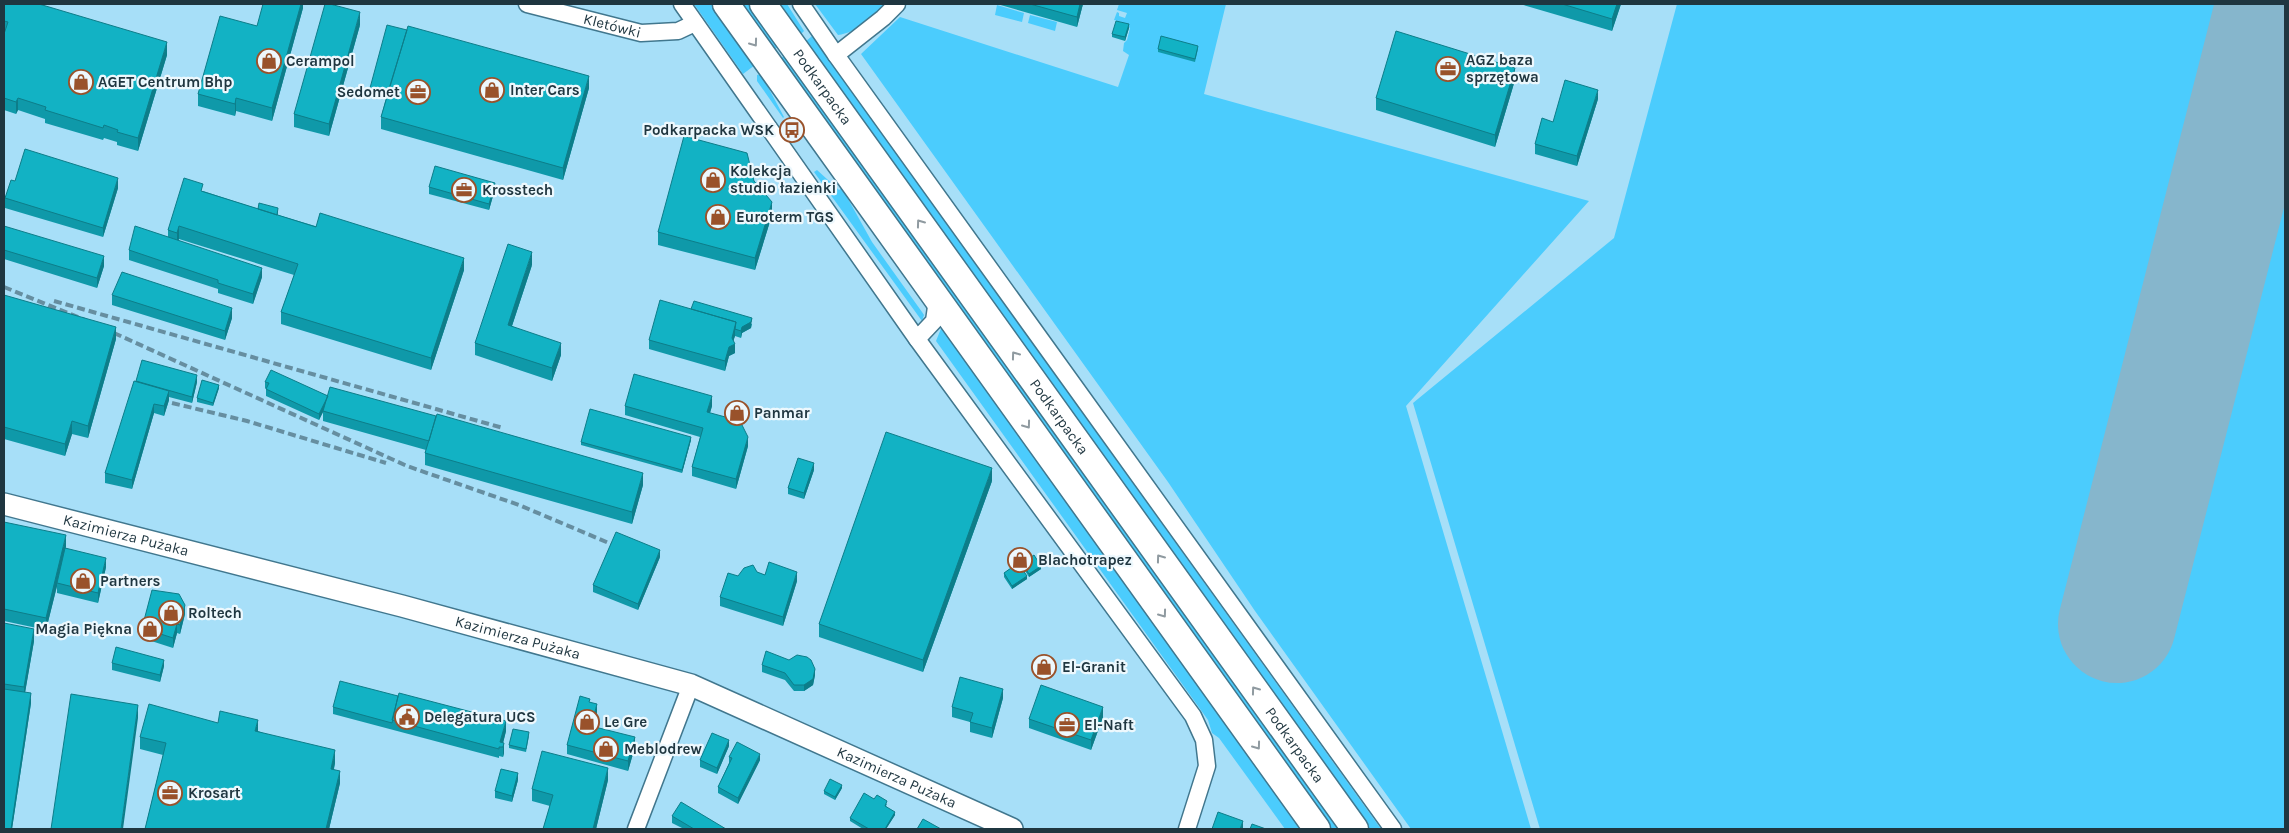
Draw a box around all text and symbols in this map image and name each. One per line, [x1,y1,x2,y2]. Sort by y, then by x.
street label: Kletówki [582,10,643,42]
one-way arrow [748,37,757,47]
street label: Podkarpacka [789,45,856,128]
shop icon: Cerampol [256,48,282,74]
place label: AGZ baza sprzętowa [1466,51,1539,86]
place label: Cerampol [286,52,355,70]
office icon: AGZ baza sprzętowa [1435,56,1461,82]
shop icon: AGET Centrum Bhp [68,69,94,95]
place label: AGET Centrum Bhp [98,73,232,91]
shop icon: Inter Cars [479,77,505,103]
office icon: Sedomet [405,79,431,105]
place label: Inter Cars [510,81,580,99]
place label: Sedomet [337,83,400,101]
bus stop icon: Podkarpacka WSK [779,117,805,143]
place label: Podkarpacka WSK [643,121,774,139]
place label: Kolekcja studio łazienki [730,162,836,197]
shop icon: Kolekcja studio łazienki [700,167,726,193]
office icon: Krosstech [451,177,477,203]
place label: Krosstech [482,181,553,199]
shop icon: Euroterm TGS [705,204,731,230]
place label: Euroterm TGS [736,208,834,226]
one-way arrow [917,219,926,229]
one-way arrow [1012,351,1021,361]
street label: Podkarpacka [1026,375,1092,458]
shop icon: Panmar [724,400,750,426]
place label: Panmar [754,404,810,422]
one-way arrow [1021,420,1030,429]
street label: Kazimierza Pużaka [61,511,191,560]
shop icon: Blachotrapez [1007,547,1033,573]
place label: Blachotrapez [1038,551,1132,569]
one-way arrow [1158,555,1166,564]
shop icon: Partners [70,568,96,594]
place label: Partners [100,572,160,590]
shop icon: Roltech [158,600,184,626]
place label: Roltech [188,604,242,622]
one-way arrow [1157,608,1165,617]
street label: Kazimierza Pużaka [453,612,583,663]
shop icon: Magia Piękna [137,616,163,642]
place label: Magia Piękna [35,620,132,638]
shop icon: El-Granit [1031,654,1057,680]
place label: El-Granit [1062,658,1126,676]
one-way arrow [1252,686,1261,696]
public building icon: Delegatura UCS [394,704,420,730]
street label: Podkarpacka [1261,704,1328,786]
place label: Delegatura UCS [424,708,535,726]
shop icon: Le Gre [574,709,600,735]
office icon: El-Naft [1054,712,1080,738]
place label: Le Gre [604,713,647,731]
place label: El-Naft [1084,716,1134,734]
shop icon: Meblodrew [593,736,619,762]
place label: Meblodrew [624,740,702,758]
one-way arrow [1251,741,1260,750]
street label: Kazimierza Pużaka [834,743,959,812]
office icon: Krosart [157,780,183,806]
place label: Krosart [188,784,241,802]

